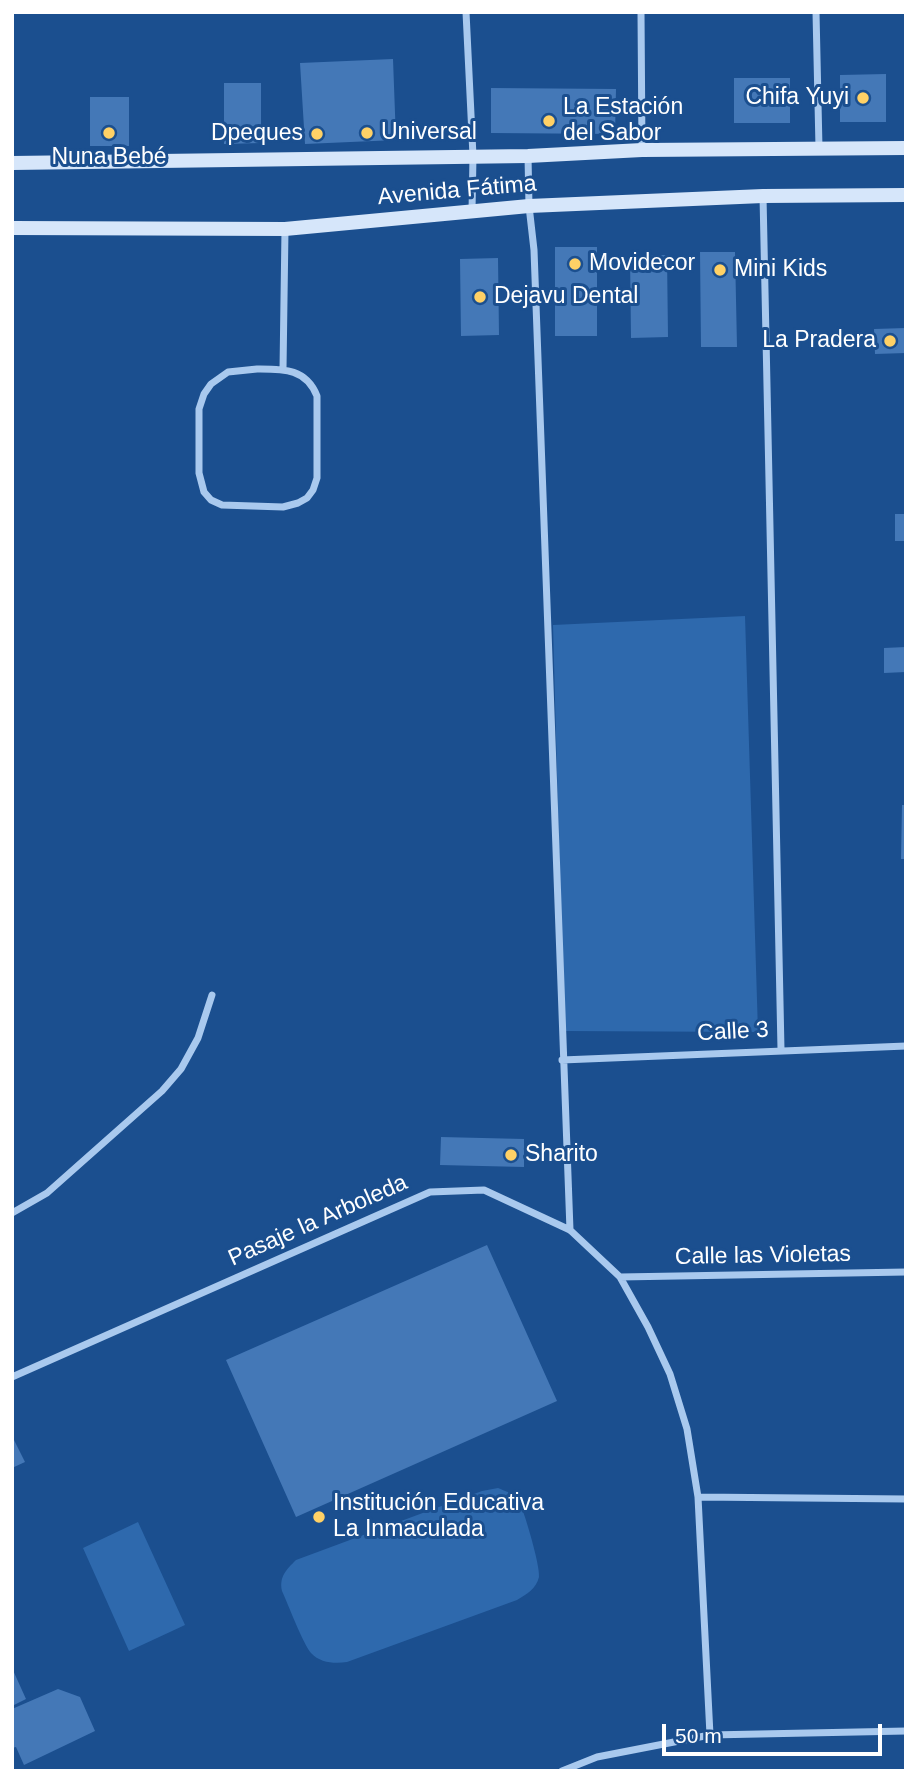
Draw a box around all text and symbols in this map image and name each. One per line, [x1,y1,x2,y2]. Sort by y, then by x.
place label: Chifa Yuyi [745,84,849,112]
marker: Chifa Yuyi [855,90,871,106]
place label: La Estación del Sabor [563,94,683,148]
marker: La Estación del Sabor [541,113,557,129]
place label: Universal [381,119,477,147]
place label: Dpeques [211,120,303,148]
marker: Nuna Bebé [101,125,117,141]
marker: Universal [359,125,375,141]
marker: Dpeques [309,126,325,142]
place label: Nuna Bebé [51,144,167,172]
street label: Avenida Fátima [376,170,538,212]
place label: Movidecor [589,250,695,278]
marker: Movidecor [567,256,583,272]
place label: Mini Kids [734,256,827,284]
marker: Mini Kids [712,262,728,278]
place label: Dejavu Dental [494,283,638,311]
marker: Dejavu Dental [472,289,488,305]
place label: La Pradera [762,327,876,355]
marker: La Pradera [882,333,898,349]
street label: Calle 3 [697,1016,769,1048]
place label: Sharito [525,1141,598,1169]
marker: Sharito [503,1147,519,1163]
street label: Pasaje la Arboleda [224,1169,412,1273]
street label: Calle las Violetas [675,1241,851,1271]
place label: Institución Educativa La Inmaculada [333,1490,544,1544]
marker: Institución Educativa La Inmaculada [311,1509,327,1525]
scale bar [666,1710,886,1754]
text: 50 m [675,1724,722,1747]

